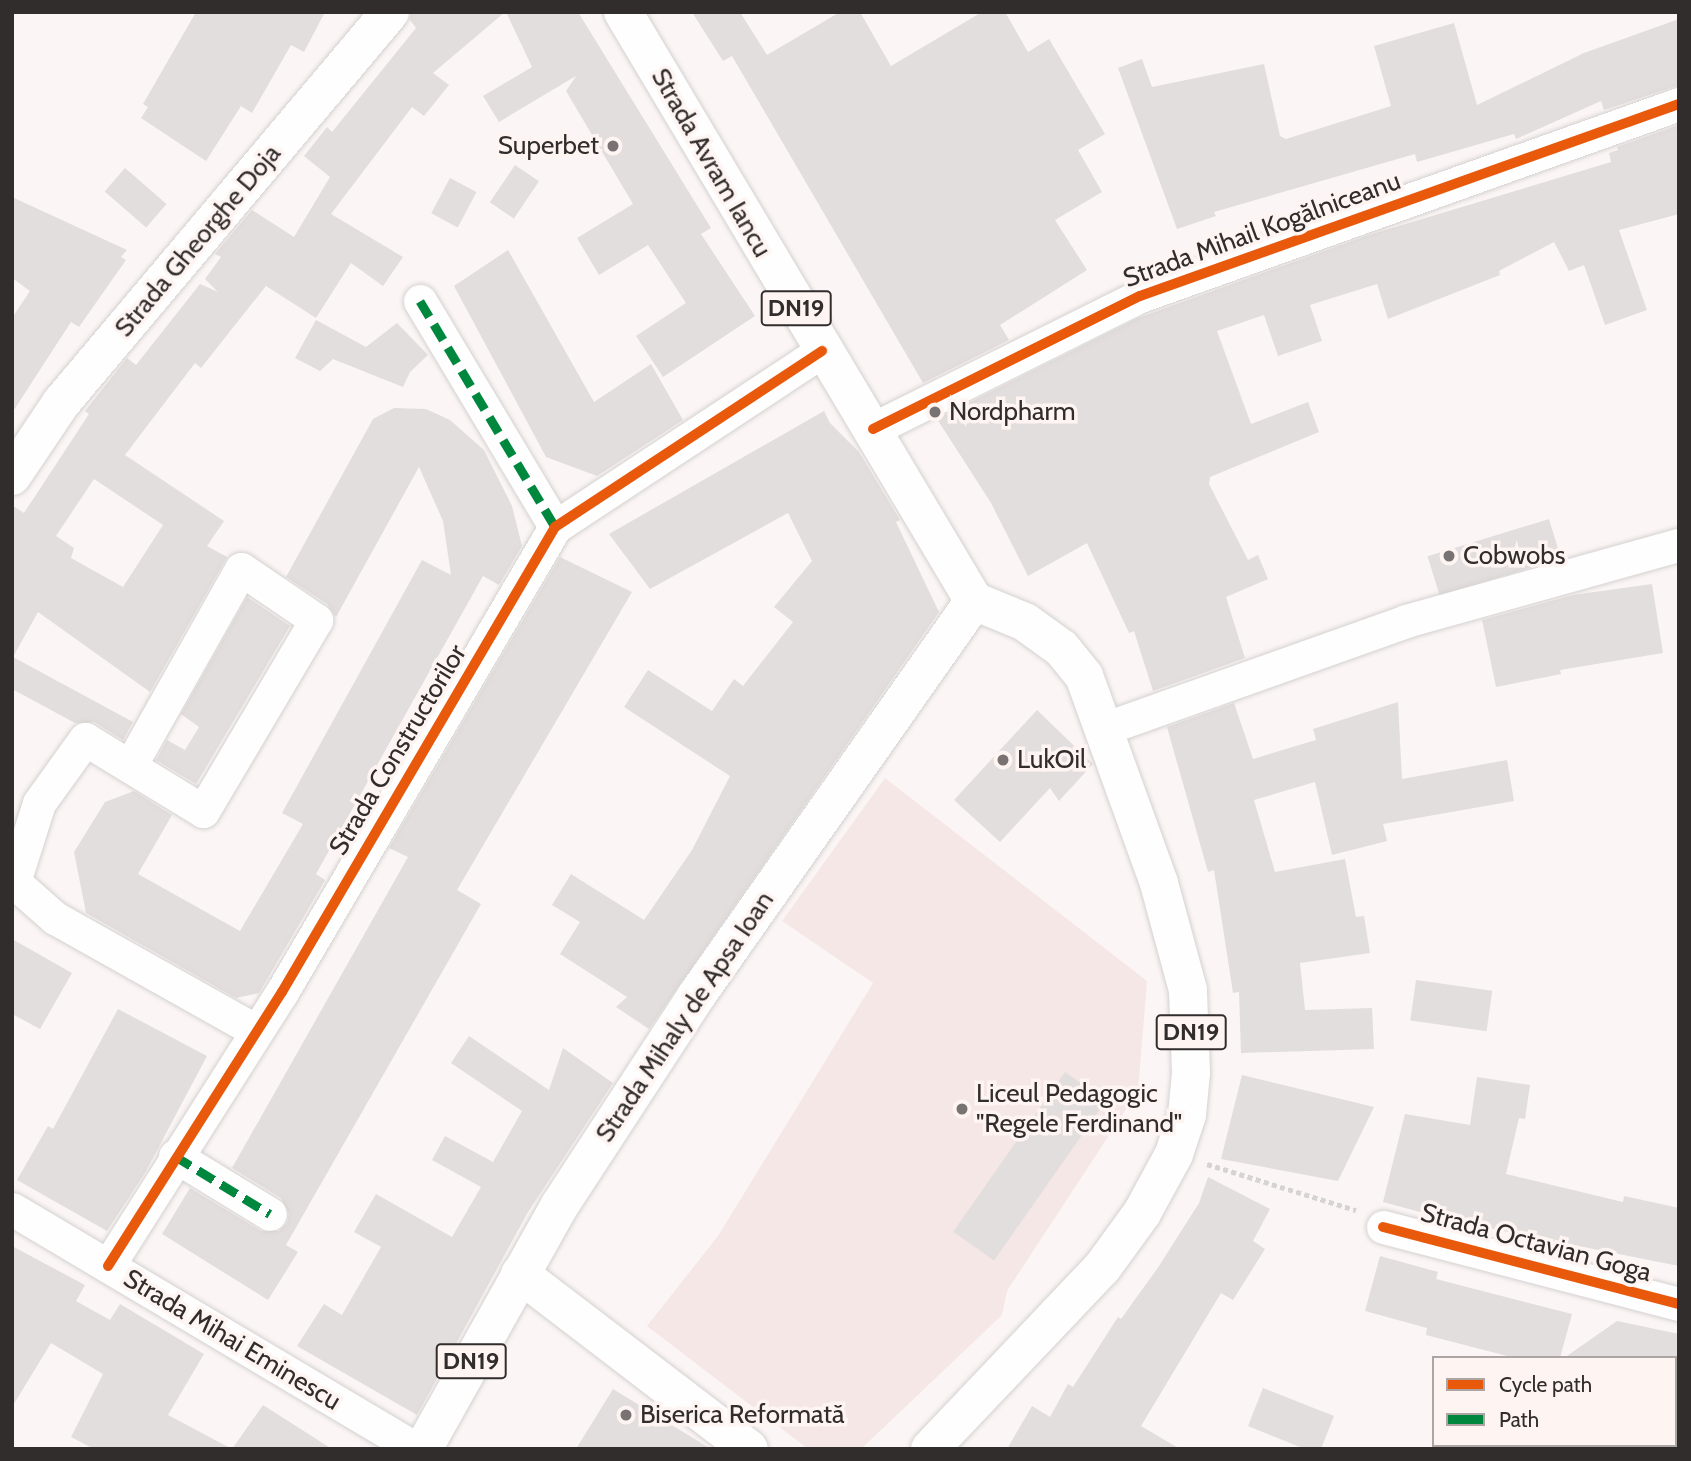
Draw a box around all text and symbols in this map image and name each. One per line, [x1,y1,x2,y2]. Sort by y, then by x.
street label: Strada Avram Iancu [644,63,778,263]
place label: Superbet [498,130,599,162]
marker: Superbet [605,138,621,154]
street label: Strada Gheorghe Doja [109,139,287,343]
street label: Strada Mihail Kogălniceanu [1119,165,1405,295]
road number: DN19 [759,288,833,328]
place label: Nordpharm [949,396,1076,428]
marker: Nordpharm [927,404,943,420]
place label: Cobwobs [1463,540,1565,572]
marker: Cobwobs [1441,548,1457,564]
street label: Strada Constructorilor [323,639,473,861]
place label: LukOil [1017,744,1086,776]
marker: LukOil [995,752,1011,768]
street label: Strada Mihaly de Apsa Ioan [589,886,781,1148]
road number: DN19 [1154,1012,1228,1052]
place label: Liceul Pedagogic "Regele Ferdinand" [976,1078,1182,1140]
marker: Liceul Pedagogic "Regele Ferdinand" [954,1101,970,1117]
street label: Strada Octavian Goga [1417,1197,1655,1289]
street label: Strada Mihai Eminescu [118,1263,346,1417]
road number: DN19 [434,1340,508,1381]
legend [1432,1356,1677,1447]
text: Cycle path [1499,1372,1592,1397]
place label: Biserica Reformată [640,1399,844,1431]
marker: Biserica Reformată [618,1407,634,1423]
text: Path [1499,1407,1539,1432]

